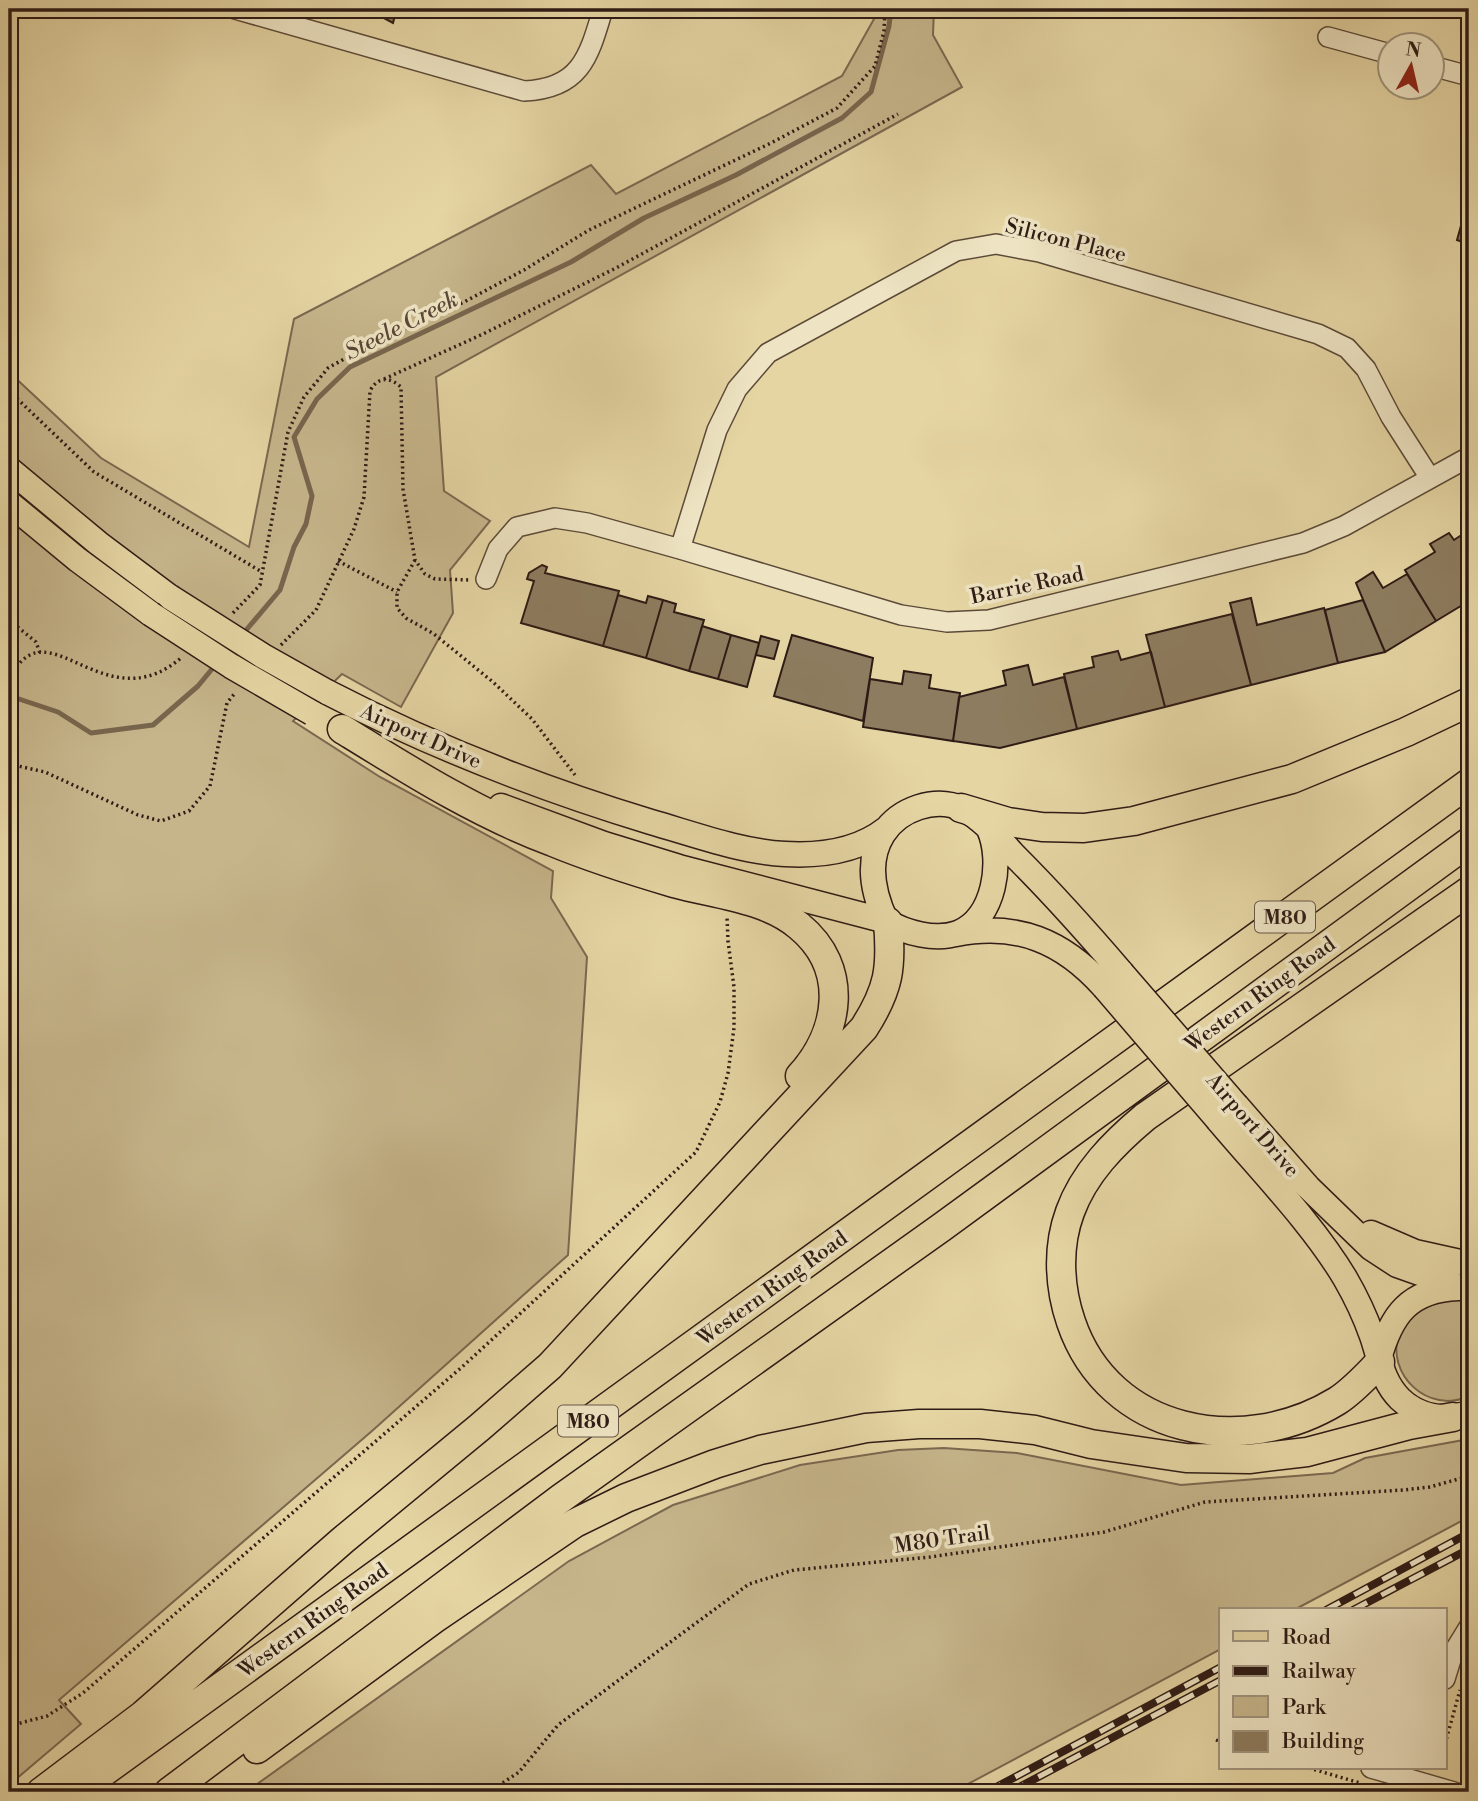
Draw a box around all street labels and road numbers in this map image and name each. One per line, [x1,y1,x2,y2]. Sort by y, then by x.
street label: Silicon Place [1003,213,1129,269]
street label: Barrie Road [967,561,1086,611]
street label: Airport Drive [355,698,485,775]
road number: M80 [1255,902,1315,932]
street label: Western Ring Road [1179,931,1341,1059]
street label: Airport Drive [1199,1067,1305,1183]
street label: Western Ring Road [691,1225,853,1353]
road number: M80 [558,1406,618,1436]
street label: M80 Trail [893,1520,992,1560]
street label: Western Ring Road [232,1557,394,1685]

